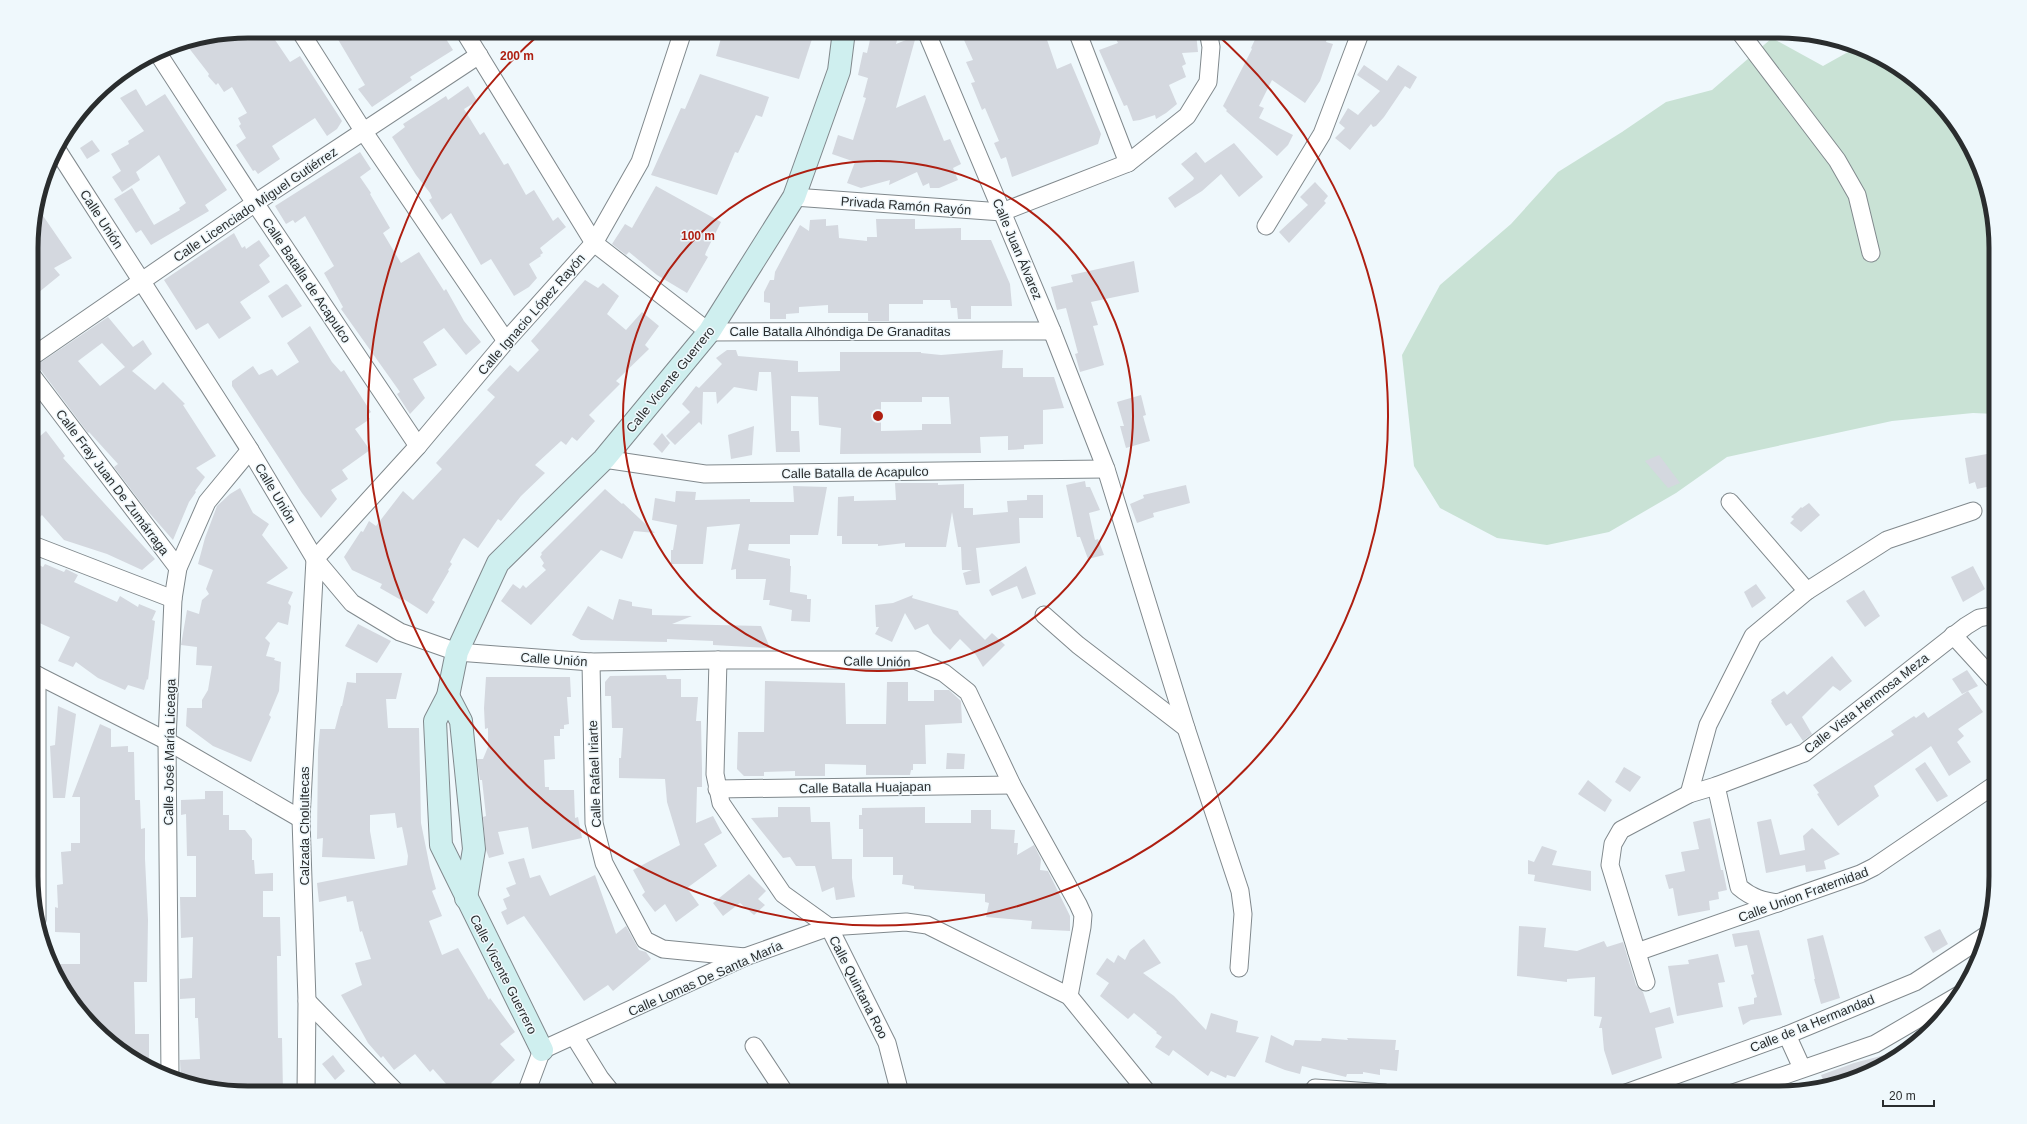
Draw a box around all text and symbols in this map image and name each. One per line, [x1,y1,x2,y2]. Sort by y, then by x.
text: 200 m [500,49,534,63]
street label: Calle Licenciado Miguel Gutiérrez [171,144,340,265]
street label: Calle Unión [77,187,126,252]
street label: Privada Ramón Rayón [840,193,972,218]
street label: Calle Juan Álvarez [989,196,1046,302]
street label: Calle Batalla de Acapulco [259,215,354,346]
text: 100 m [681,229,715,243]
street label: Calle Ignacio López Rayón [475,251,588,378]
street label: Calle Vicente Guerrero [623,323,718,435]
street label: Calle Batalla Alhóndiga De Granaditas [729,324,951,339]
street label: Calle Fray Juan De Zumárraga [53,407,173,559]
centre of rings [871,409,885,423]
street label: Calle Unión [252,461,299,526]
street label: Calle Batalla de Acapulco [781,464,929,481]
street label: Calle Unión [520,650,588,669]
street label: Calle Vista Hermosa Meza [1801,650,1932,757]
street label: Calle Unión [843,653,911,670]
street label: Calle José María Liceaga [161,678,178,825]
street label: Calle Rafael Iriarte [585,720,604,828]
street label: Calzada Cholultecas [297,766,312,886]
street label: Calle Batalla Huajapan [799,779,931,796]
street label: Calle Union Fraternidad [1736,864,1870,925]
street label: Calle Vicente Guerrero [467,912,540,1036]
street label: Calle Quintana Roo [826,933,891,1041]
street label: Calle Lomas De Santa María [626,937,785,1019]
street label: Calle de la Hermandad [1748,992,1877,1055]
scale bar [1883,1082,1934,1108]
text: 20 m [1889,1089,1916,1103]

